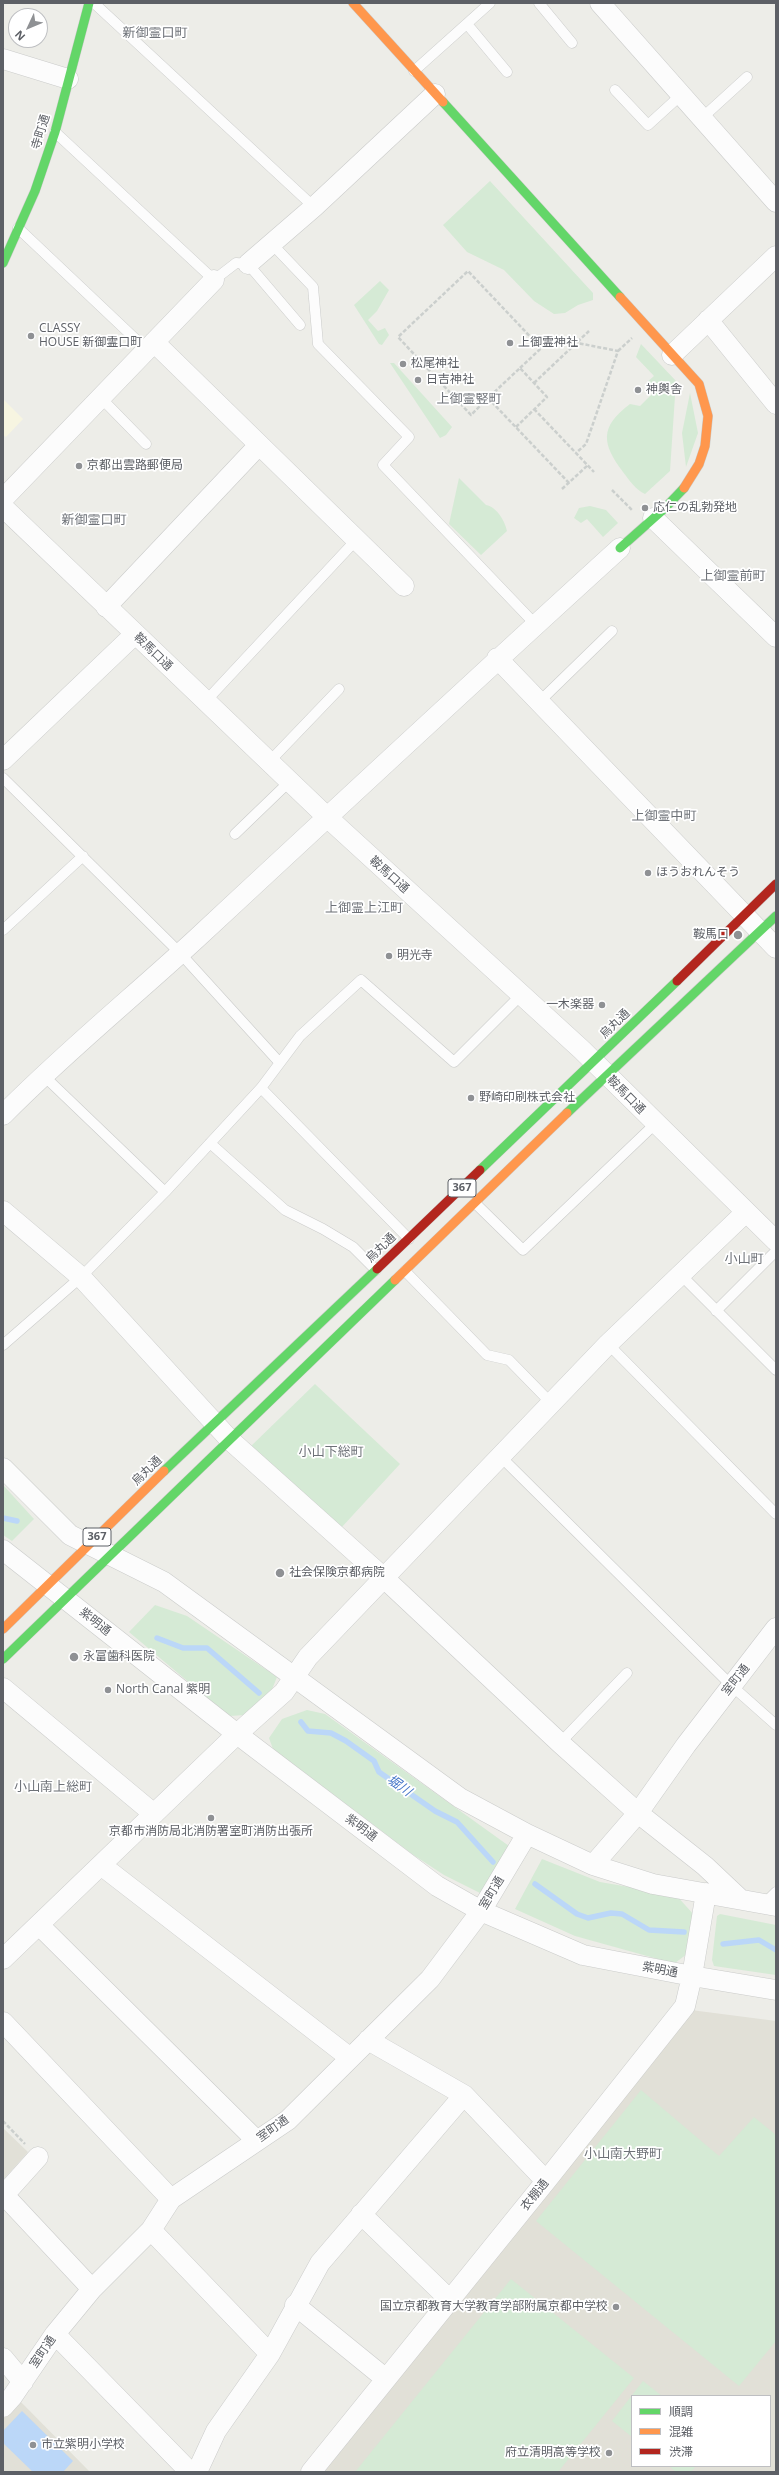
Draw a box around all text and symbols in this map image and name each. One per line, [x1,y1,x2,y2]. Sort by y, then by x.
north arrow [8,8,48,48]
district label: 新御霊口町 [123,25,187,41]
text: N [11,28,28,44]
street label: 寺町通 [29,113,53,151]
place label: CLASSY HOUSE 新御霊口町 [39,322,142,350]
marker: CLASSY HOUSE 新御霊口町 [26,331,36,341]
place label: 上御霊神社 [518,336,578,350]
marker: 上御霊神社 [505,338,515,348]
place label: 松尾神社 [411,357,459,371]
marker: 松尾神社 [398,359,408,369]
place label: 日吉神社 [426,373,474,387]
marker: 日吉神社 [413,375,423,385]
place label: 神輿舎 [646,383,682,397]
marker: 神輿舎 [633,385,643,395]
district label: 上御霊竪町 [437,391,501,407]
place label: 京都出雲路郵便局 [87,459,183,473]
marker: 京都出雲路郵便局 [74,461,84,471]
place label: 応仁の乱勃発地 [653,501,737,515]
marker: 応仁の乱勃発地 [640,503,650,513]
district label: 新御霊口町 [62,512,126,528]
district label: 上御霊前町 [701,568,765,584]
street label: 鞍馬口通 [131,630,175,674]
district label: 上御霊中町 [632,808,696,824]
street label: 鞍馬口通 [366,854,412,896]
place label: ほうおれんそう [656,866,740,880]
marker: ほうおれんそう [643,868,653,878]
district label: 上御霊上江町 [325,900,403,916]
place label: 鞍馬口 [693,928,729,942]
marker: 鞍馬口 [732,929,744,941]
place label: 明光寺 [397,949,433,963]
marker: 明光寺 [384,951,394,961]
place label: 一木楽器 [546,998,594,1012]
marker: 一木楽器 [597,1000,607,1010]
street label: 烏丸通 [597,1006,633,1042]
street label: 鞍馬口通 [604,1073,648,1117]
place label: 野崎印刷株式会社 [479,1091,575,1105]
marker: 野崎印刷株式会社 [466,1093,476,1103]
road number: 367 [448,1179,476,1197]
street label: 烏丸通 [363,1230,399,1266]
district label: 小山町 [725,1251,763,1267]
district label: 小山下総町 [299,1444,363,1460]
street label: 烏丸通 [129,1453,165,1489]
road number: 367 [83,1528,111,1546]
place label: 社会保険京都病院 [289,1566,385,1580]
marker: 社会保険京都病院 [274,1567,286,1579]
street label: 紫明通 [76,1605,114,1639]
place label: 永富歯科医院 [83,1650,155,1664]
marker: 永富歯科医院 [68,1651,80,1663]
street label: 室町通 [719,1661,753,1699]
place label: North Canal 紫明 [116,1683,210,1697]
marker: North Canal 紫明 [103,1685,113,1695]
water label: 堀川 [384,1772,414,1800]
district label: 小山南上総町 [14,1779,92,1795]
street label: 紫明通 [342,1811,380,1845]
marker: 京都市消防局北消防署室町消防出張所 [206,1813,216,1823]
place label: 京都市消防局北消防署室町消防出張所 [109,1825,313,1839]
street label: 室町通 [477,1874,507,1912]
street label: 紫明通 [641,1959,679,1981]
street label: 室町通 [254,2113,292,2145]
district label: 小山南大野町 [584,2146,662,2162]
street label: 衣棚通 [518,2176,552,2214]
place label: 国立京都教育大学教育学部附属京都中学校 [380,2300,608,2314]
marker: 国立京都教育大学教育学部附属京都中学校 [611,2302,621,2312]
street label: 室町通 [27,2333,59,2371]
legend [631,2395,771,2467]
text: 順調 [669,2403,693,2420]
text: 混雑 [669,2423,693,2440]
place label: 市立紫明小学校 [41,2438,125,2452]
marker: 市立紫明小学校 [28,2440,38,2450]
text: 渋滞 [669,2443,693,2460]
place label: 府立清明高等学校 [505,2446,601,2460]
marker: 府立清明高等学校 [604,2448,614,2458]

